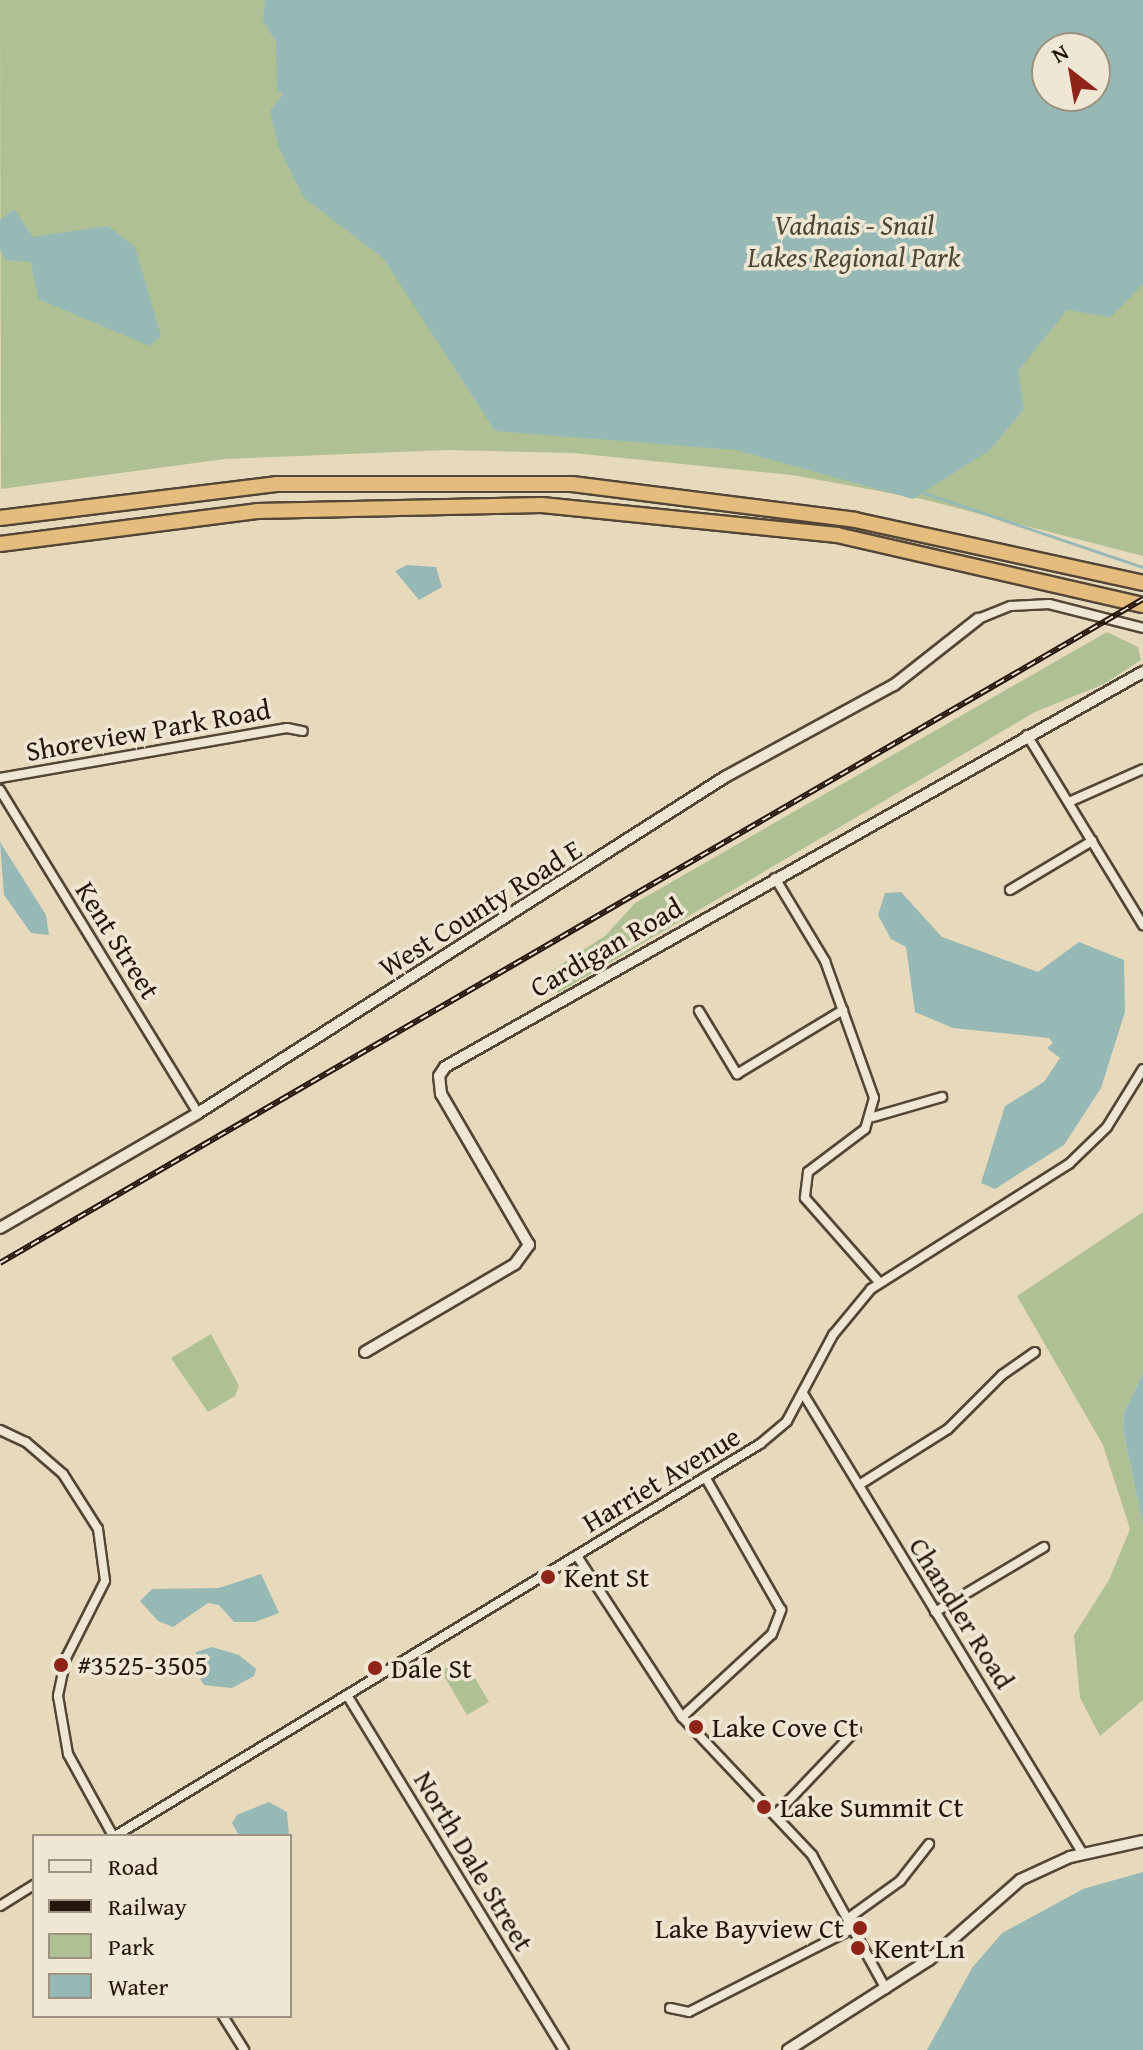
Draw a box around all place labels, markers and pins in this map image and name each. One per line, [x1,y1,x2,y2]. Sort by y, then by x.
place label: Kent St [564,1560,649,1594]
marker: Kent St [539,1568,557,1586]
place label: #3525-3505 [77,1648,208,1682]
place label: Dale St [391,1651,472,1685]
marker: #3525-3505 [52,1656,70,1674]
marker: Dale St [366,1659,384,1677]
place label: Lake Cove Ct [712,1710,858,1744]
marker: Lake Cove Ct [687,1718,705,1736]
place label: Lake Summit Ct [780,1790,963,1824]
marker: Lake Summit Ct [755,1798,773,1816]
place label: Lake Bayview Ct [655,1911,844,1945]
marker: Lake Bayview Ct [851,1919,869,1937]
place label: Kent Ln [874,1931,965,1965]
marker: Kent Ln [849,1939,867,1957]

